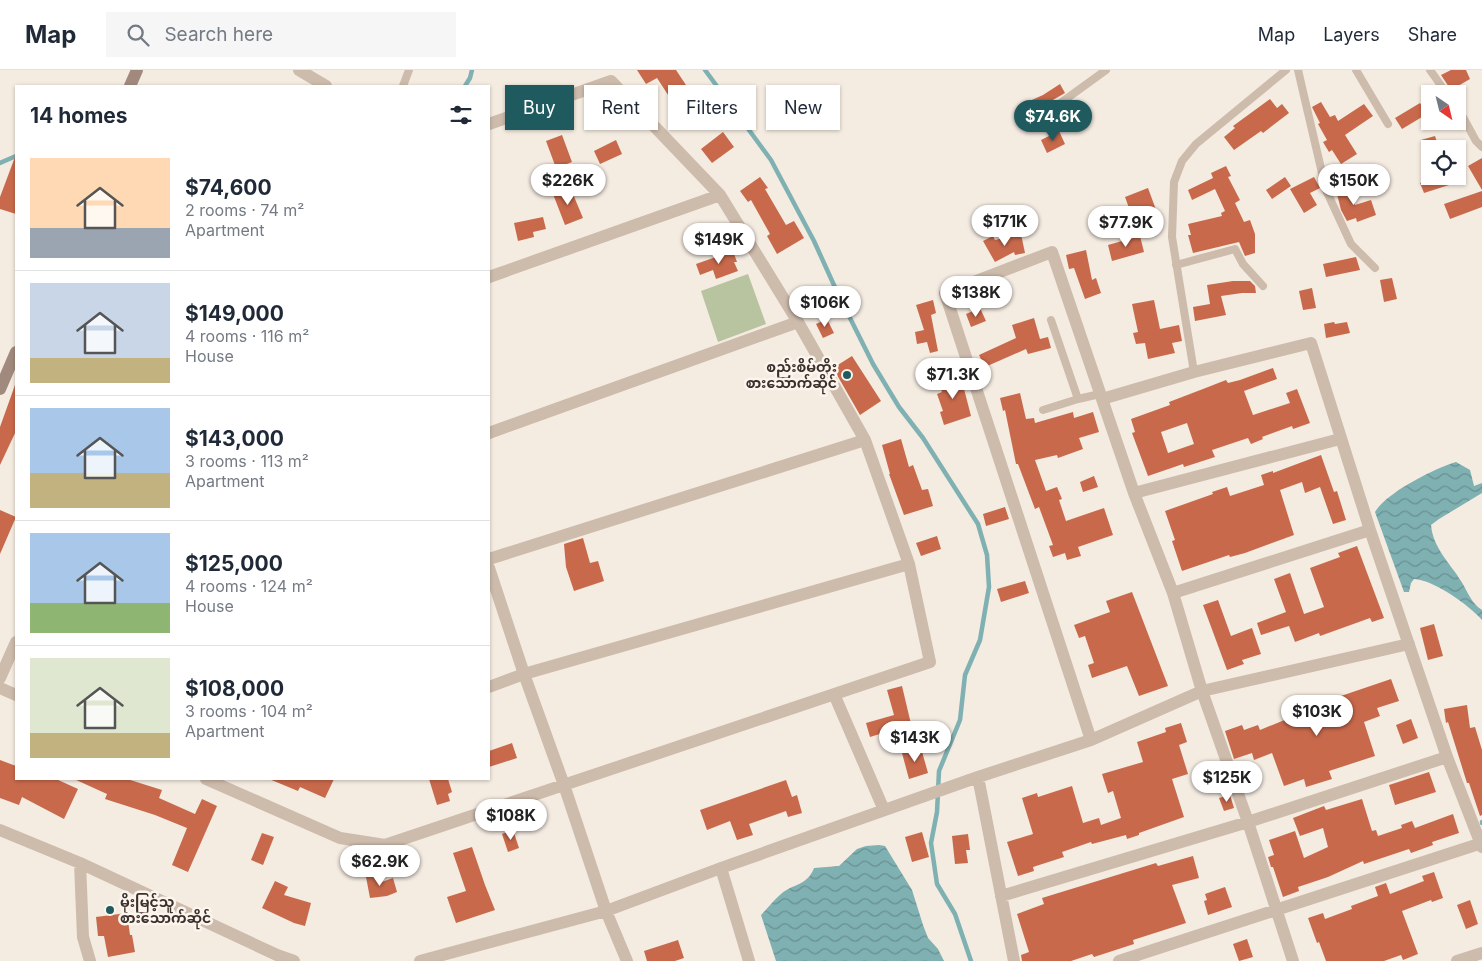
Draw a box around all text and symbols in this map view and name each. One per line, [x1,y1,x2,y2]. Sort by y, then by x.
search box [106,12,456,57]
text: Map [25,20,76,49]
icon: search [124,21,152,49]
text: Search here [164,23,273,46]
text: Map [1258,24,1295,45]
text: Layers [1323,24,1380,45]
text: Share [1408,24,1457,45]
chip: Buy [505,85,574,130]
chip: Rent [584,85,658,130]
chip: Filters [668,85,756,130]
chip: New [766,85,840,130]
north arrow [1421,85,1466,130]
map controls [1421,85,1466,185]
pin: $74.6K [1012,100,1094,142]
icon: filters [447,101,475,129]
text: 14 homes [30,103,128,128]
text: $74.6K [1025,106,1081,126]
button: locate [1421,140,1466,185]
pin: $226K [533,164,603,206]
pin: $150K [1319,164,1389,206]
text: $226K [542,170,594,190]
text: $150K [1329,170,1379,190]
text: $74,600 [185,175,272,200]
icon: home [70,178,130,238]
text: 2 rooms · 74 m² [185,200,304,220]
pin: $171K [970,204,1040,247]
pin: $77.9K [1085,206,1167,248]
text: $171K [982,211,1028,231]
text: $77.9K [1099,212,1153,232]
text: Apartment [185,220,265,240]
pin: $149K [684,222,754,265]
text: $149K [694,229,744,249]
pin: $138K [941,276,1011,318]
text: $138K [951,282,1001,302]
pin: $106K [790,286,860,328]
text: $106K [800,292,850,312]
text: $149,000 [185,301,284,326]
icon: home [70,303,130,363]
text: 4 rooms · 116 m² [185,326,309,346]
text: House [185,346,234,366]
place label: စည်းစိမ်တိုး စားသောက်ဆိုင် [746,357,837,395]
pin: $71.3K [912,358,994,400]
text: $71.3K [926,364,980,384]
marker: စည်းစိမ်တိုး စားသောက်ဆိုင် [841,369,853,381]
text: $143,000 [185,426,284,451]
icon: home [70,428,130,488]
text: 3 rooms · 113 m² [185,451,309,471]
text: Apartment [185,471,265,491]
text: $125,000 [185,551,283,576]
icon: home [70,553,130,613]
text: 4 rooms · 124 m² [185,576,313,596]
text: House [185,596,234,616]
text: $108,000 [185,676,284,701]
icon: home [70,678,130,738]
pin: $103K [1282,694,1352,737]
text: 3 rooms · 104 m² [185,701,313,721]
text: $103K [1292,701,1342,721]
pin: $143K [880,720,950,763]
text: Apartment [185,721,265,741]
text: $143K [890,727,940,747]
pin: $125K [1192,760,1262,803]
text: $125K [1202,767,1252,787]
pin: $108K [476,798,546,841]
text: $108K [486,805,536,825]
pin: $62.9K [339,844,421,887]
text: $62.9K [351,851,409,871]
place label: မိုးမြင့်သူ စားသောက်ဆိုင် [120,892,211,930]
marker: မိုးမြင့်သူ စားသောက်ဆိုင် [104,904,116,916]

